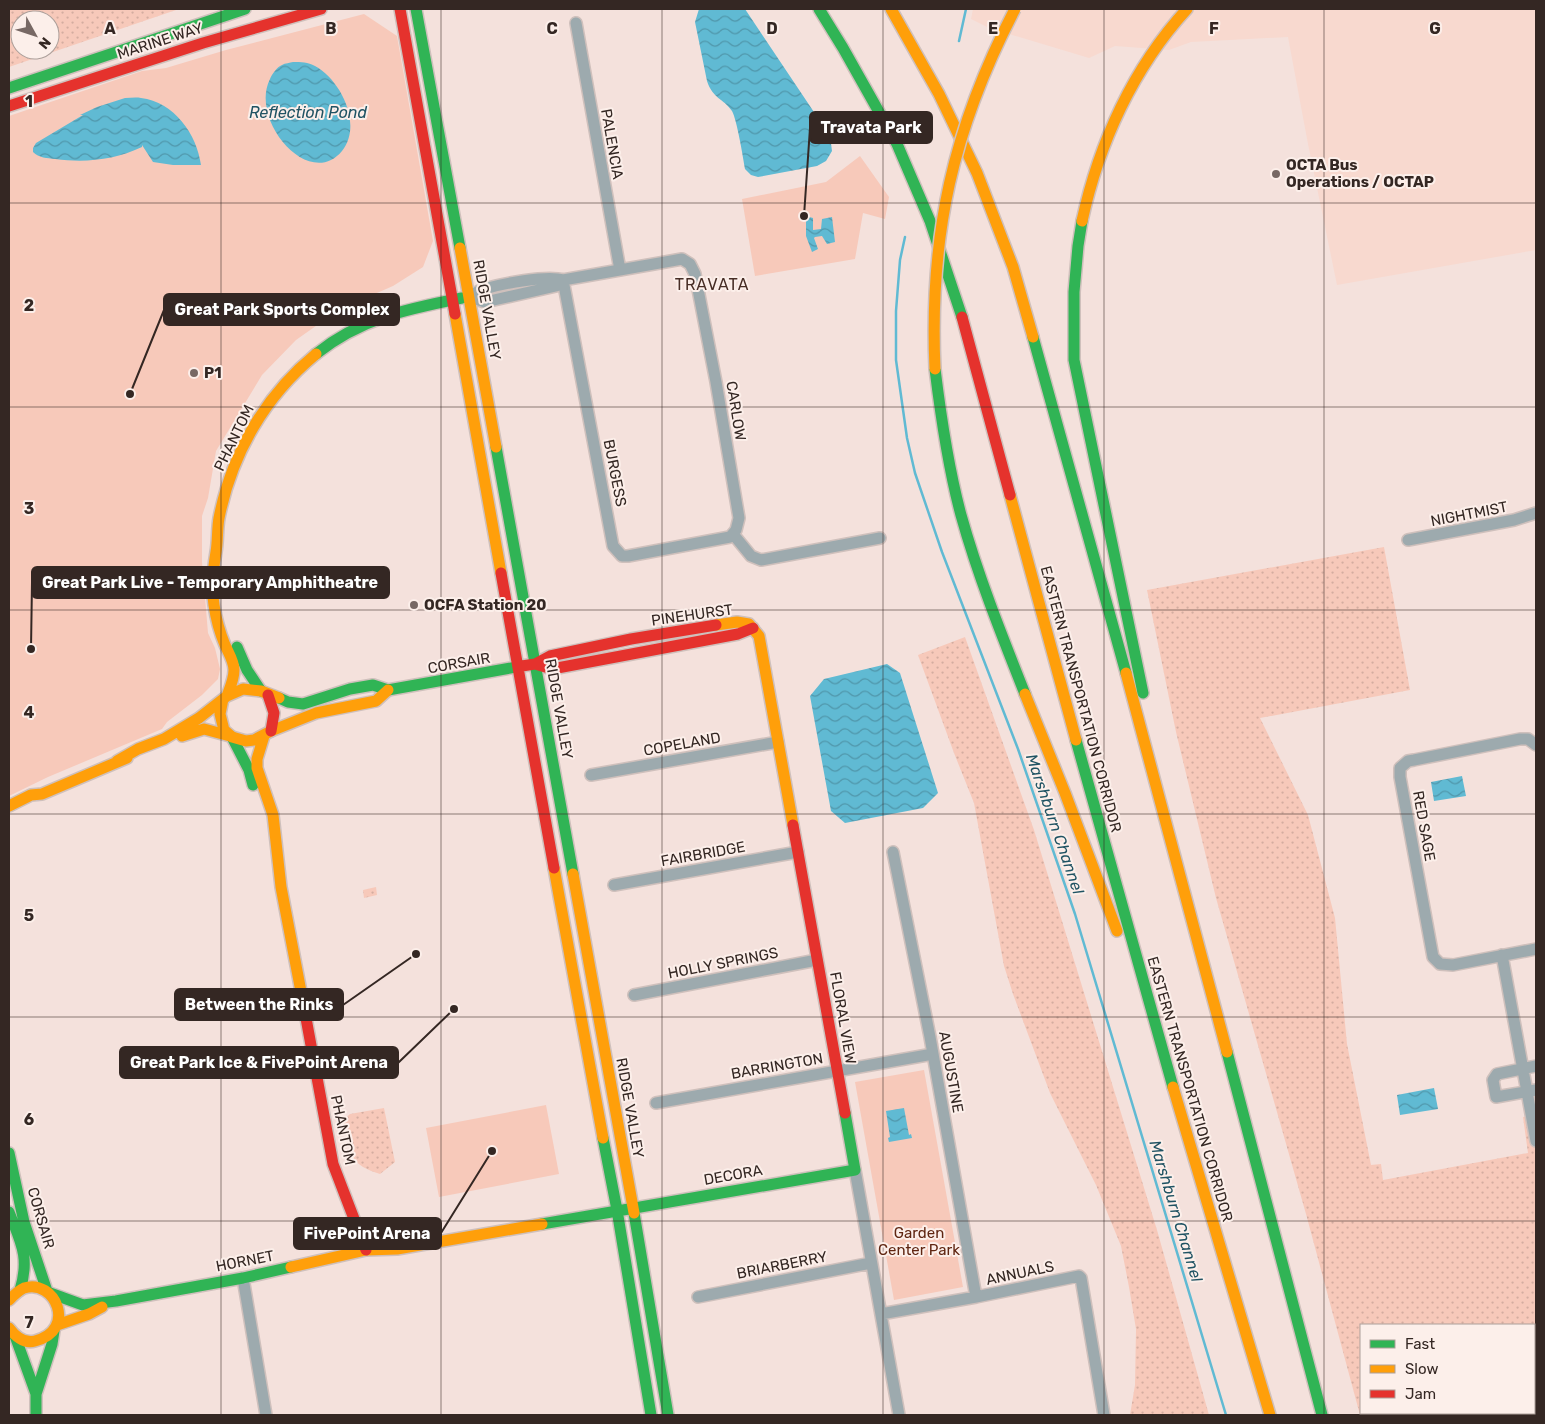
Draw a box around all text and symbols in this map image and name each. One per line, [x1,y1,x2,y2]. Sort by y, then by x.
north arrow [10,10,60,60]
text: A [104,19,116,38]
street label: MARINE WAY [115,19,205,63]
text: B [325,19,337,38]
text: C [546,19,558,38]
text: D [766,19,778,38]
text: E [988,19,998,38]
text: F [1209,19,1219,38]
text: G [1429,19,1441,38]
text: N [35,34,54,52]
text: 1 [25,92,33,111]
water label: Reflection Pond [249,103,368,122]
street label: PALENCIA [597,107,627,181]
callout: Travata Park [810,112,932,143]
text: Travata Park [820,118,922,137]
place label: OCTA Bus Operations / OCTAP [1286,156,1434,191]
marker: OCTA Bus Operations / OCTAP [1270,168,1282,180]
street label: RIDGE VALLEY [469,258,505,362]
district label: TRAVATA [675,275,749,294]
callout: Great Park Sports Complex [164,294,399,325]
text: 2 [24,296,34,315]
text: Great Park Sports Complex [175,300,390,319]
place label: P1 [204,364,222,382]
marker: P1 [188,367,200,379]
street label: CARLOW [722,380,750,442]
street label: PHANTOM [210,402,258,474]
street label: BURGESS [600,438,630,508]
street label: NIGHTMIST [1429,498,1509,530]
text: 3 [24,499,34,518]
street label: EASTERN TRANSPORTATION CORRIDOR [1037,564,1125,834]
callout: Great Park Live - Temporary Amphitheatre [32,567,389,598]
text: Great Park Live - Temporary Amphitheatre [42,573,378,592]
place label: OCFA Station 20 [424,596,546,614]
marker: OCFA Station 20 [408,599,420,611]
street label: PINEHURST [650,600,734,630]
street label: CORSAIR [426,649,492,677]
street label: RIDGE VALLEY [541,657,577,761]
text: 4 [24,703,35,722]
street label: COPELAND [642,728,722,760]
water label: Marshburn Channel [1022,751,1088,898]
street label: RED SAGE [1409,789,1439,863]
street label: FAIRBRIDGE [659,838,747,870]
text: 5 [24,906,34,925]
street label: HOLLY SPRINGS [666,943,780,983]
street label: EASTERN TRANSPORTATION CORRIDOR [1143,954,1237,1224]
street label: FLORAL VIEW [826,970,860,1066]
callout: Between the Rinks [175,989,343,1020]
text: Between the Rinks [185,995,333,1014]
street label: AUGUSTINE [935,1030,967,1114]
callout: Great Park Ice & FivePoint Arena [120,1047,398,1078]
street label: BARRINGTON [730,1049,824,1083]
text: Great Park Ice & FivePoint Arena [130,1053,388,1072]
street label: RIDGE VALLEY [612,1056,648,1160]
street label: PHANTOM [327,1093,359,1167]
text: 6 [24,1110,34,1129]
water label: Marshburn Channel [1145,1138,1207,1285]
street label: DECORA [702,1161,764,1189]
street label: CORSAIR [24,1185,58,1251]
callout: FivePoint Arena [294,1218,441,1249]
text: FivePoint Arena [304,1224,430,1243]
park label: Garden Center Park [878,1224,960,1259]
street label: HORNET [214,1246,276,1275]
street label: BRIARBERRY [735,1247,829,1283]
street label: ANNUALS [984,1257,1056,1289]
text: 7 [24,1313,34,1332]
legend [1360,1324,1535,1414]
text: Fast [1405,1335,1435,1353]
text: Slow [1405,1360,1438,1378]
text: Jam [1405,1385,1436,1403]

